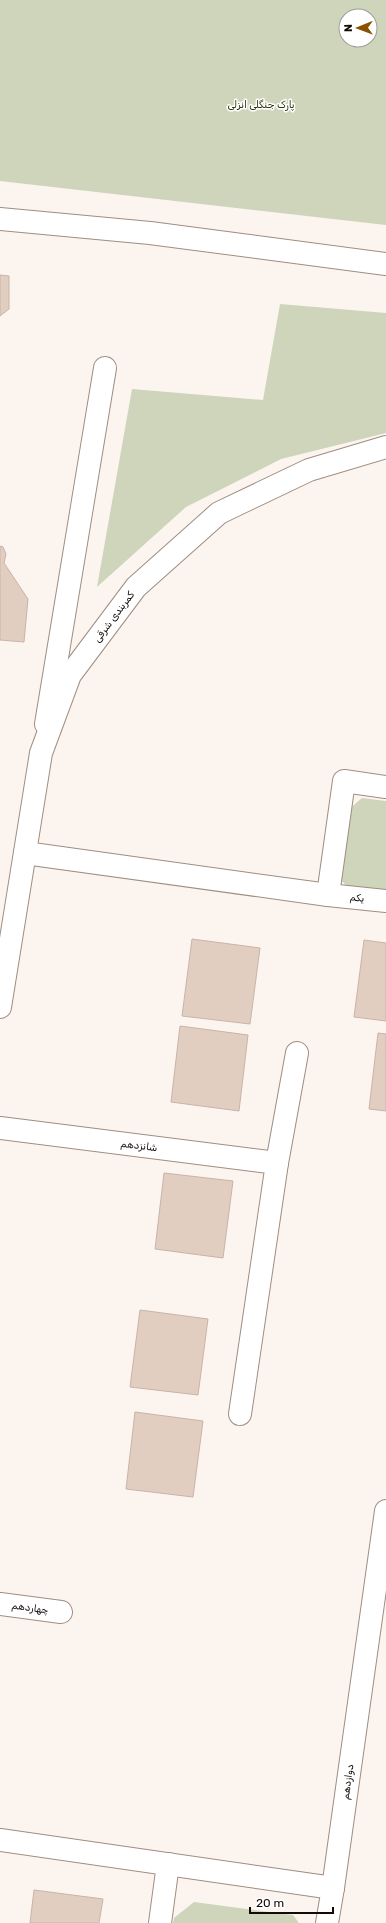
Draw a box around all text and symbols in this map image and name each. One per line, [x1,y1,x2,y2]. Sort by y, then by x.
north arrow [338,8,378,48]
text: N [342,24,355,32]
park label: پارک جنگلی انزلی [228,99,295,112]
street label: کمربندی شرقی [91,589,137,645]
street label: یکم [349,891,365,905]
street label: شانزدهم [120,1138,158,1154]
street label: چهاردهم [11,1599,49,1617]
street label: دوازدهم [340,1763,356,1800]
scale bar [250,1889,333,1915]
text: 20 m [256,1896,284,1910]

